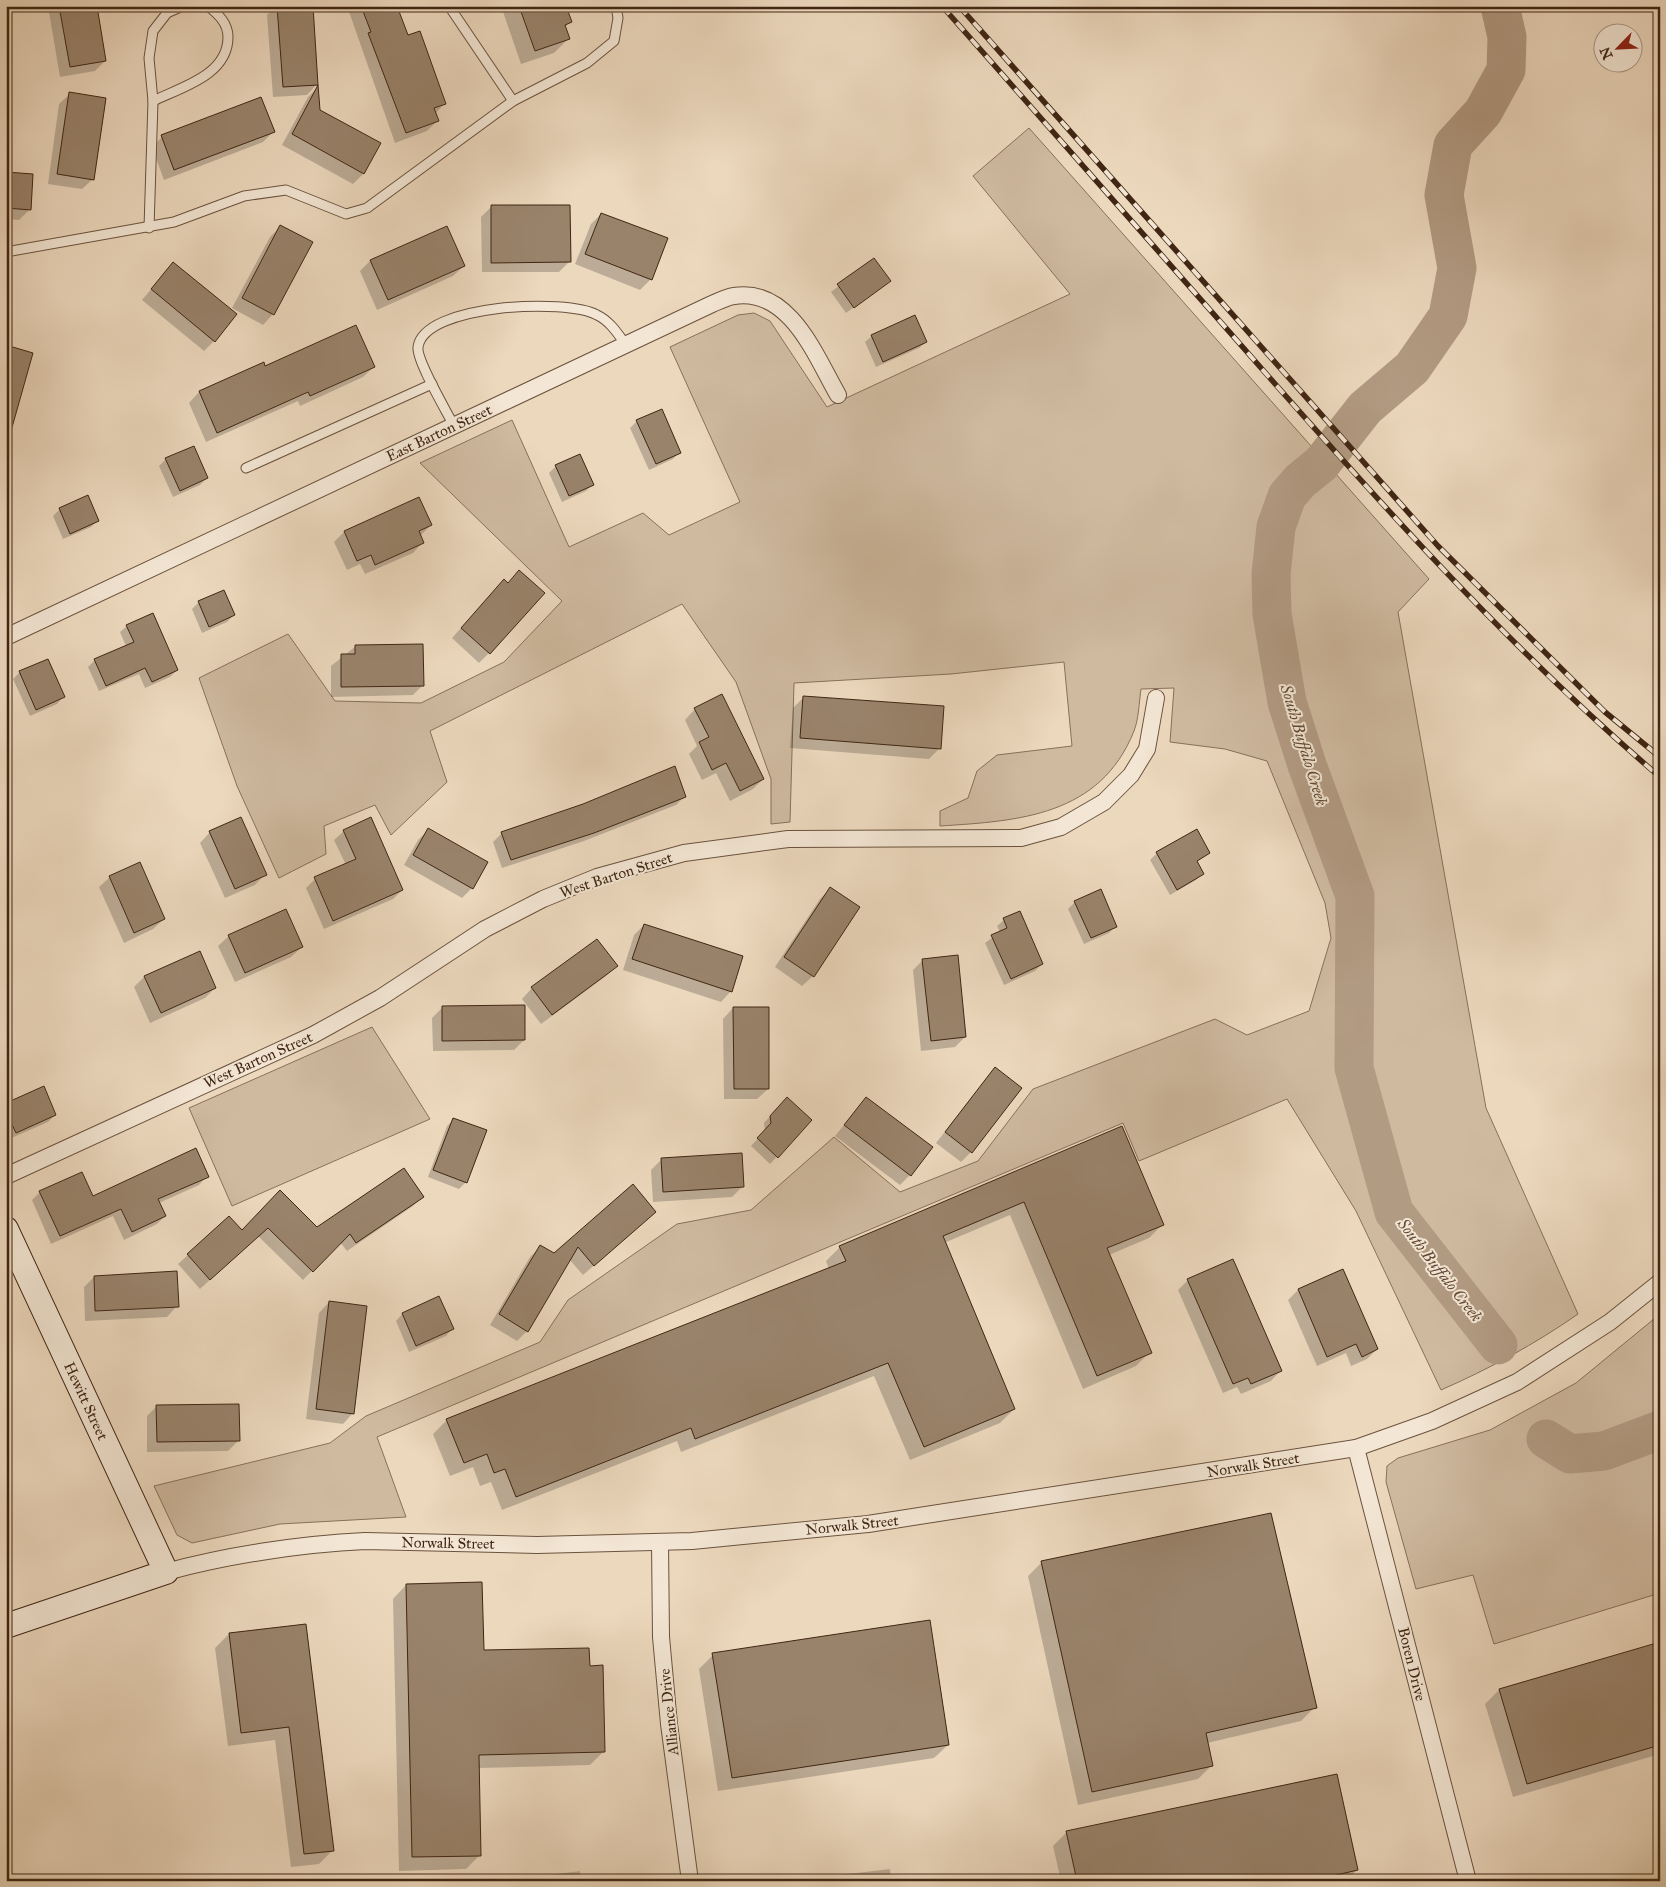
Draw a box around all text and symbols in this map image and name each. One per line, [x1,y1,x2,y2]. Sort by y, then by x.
north arrow [1594,22,1644,72]
text: N [1596,44,1617,62]
street label: East Barton Street [383,400,495,465]
water label: South Buffalo Creek [1275,681,1331,808]
street label: West Barton Street [557,848,675,902]
street label: West Barton Street [201,1028,316,1092]
water label: South Buffalo Creek [1392,1214,1486,1326]
street label: Hewitt Street [60,1359,112,1444]
street label: Norwalk Street [1205,1449,1301,1481]
street label: Norwalk Street [805,1511,900,1539]
street label: Norwalk Street [401,1533,496,1553]
street label: Boren Drive [1394,1625,1430,1703]
street label: Alliance Drive [655,1668,683,1757]

